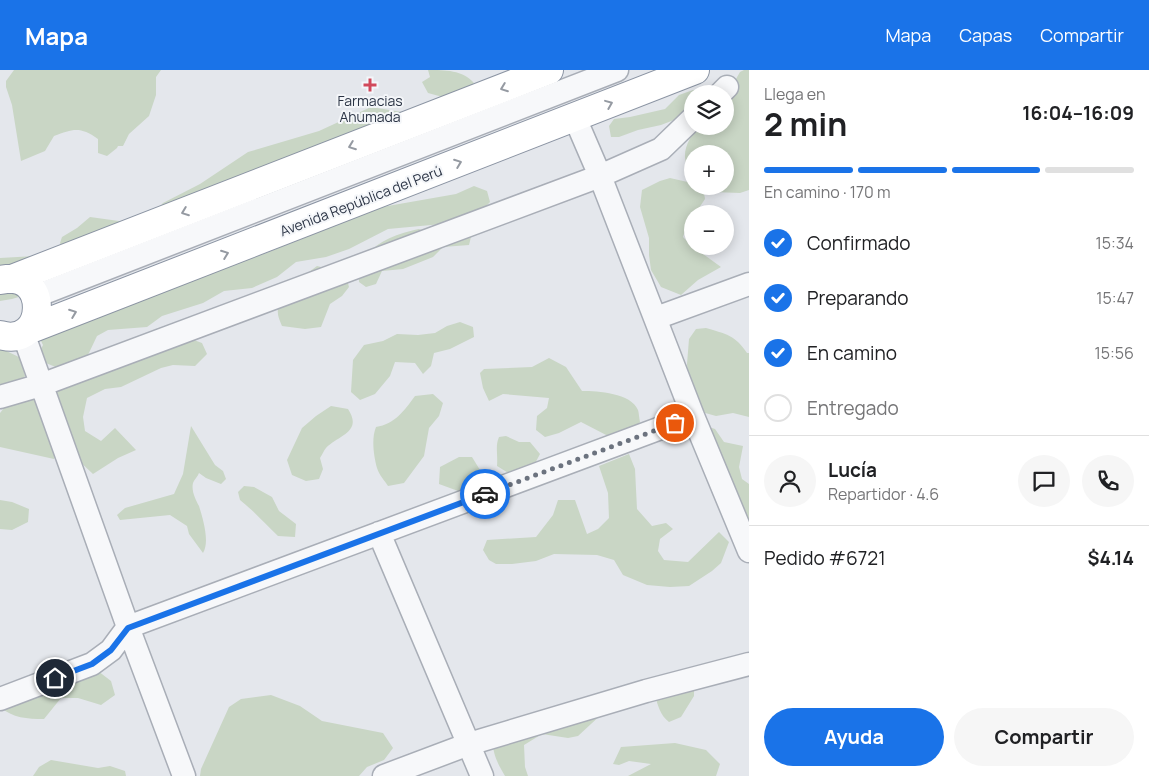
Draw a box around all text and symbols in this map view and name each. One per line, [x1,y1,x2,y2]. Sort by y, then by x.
text: Mapa [25,19,88,52]
text: Mapa [885,23,931,47]
text: Capas [959,23,1012,47]
text: Compartir [1040,23,1124,47]
marker: Farmacias Ahumada [364,79,376,91]
one-way arrow [500,81,509,92]
text: Llega en [764,83,825,105]
map controls [684,85,734,255]
button: layers [684,85,734,135]
place label: Farmacias Ahumada [337,91,403,126]
one-way arrow [604,100,613,110]
text: 16:04–16:09 [1022,100,1134,126]
text: 2 min [764,102,847,146]
one-way arrow [349,141,357,151]
button: + [684,145,734,195]
one-way arrow [453,159,462,170]
street label: Avenida República del Perú [277,161,445,240]
text: En camino · 170 m [764,181,891,203]
button: − [684,205,734,255]
one-way arrow [181,206,189,216]
icon: check [764,229,792,257]
text: Confirmado [807,230,911,256]
text: 15:34 [1095,232,1134,254]
one-way arrow [220,250,228,260]
icon: check [764,284,792,312]
text: Preparando [807,285,909,311]
text: 15:47 [1096,287,1134,309]
one-way arrow [68,308,77,319]
icon: check [764,339,792,367]
text: En camino [807,340,897,366]
text: 15:56 [1095,342,1134,364]
text: Entregado [807,395,899,421]
pin [654,402,696,444]
icon: bag [661,409,689,437]
button: person [764,455,816,507]
button: chat [1018,455,1070,507]
button: phone [1082,455,1134,507]
text: Lucía [828,457,877,483]
courier [460,469,510,519]
icon: car [471,480,499,508]
text: Repartidor · 4.6 [828,483,939,505]
text: Pedido #6721 [764,545,886,571]
text: $4.14 [1088,545,1134,571]
pin [34,657,76,699]
icon: home [41,664,69,692]
button: Ayuda [764,708,944,766]
button: Compartir [954,708,1134,766]

